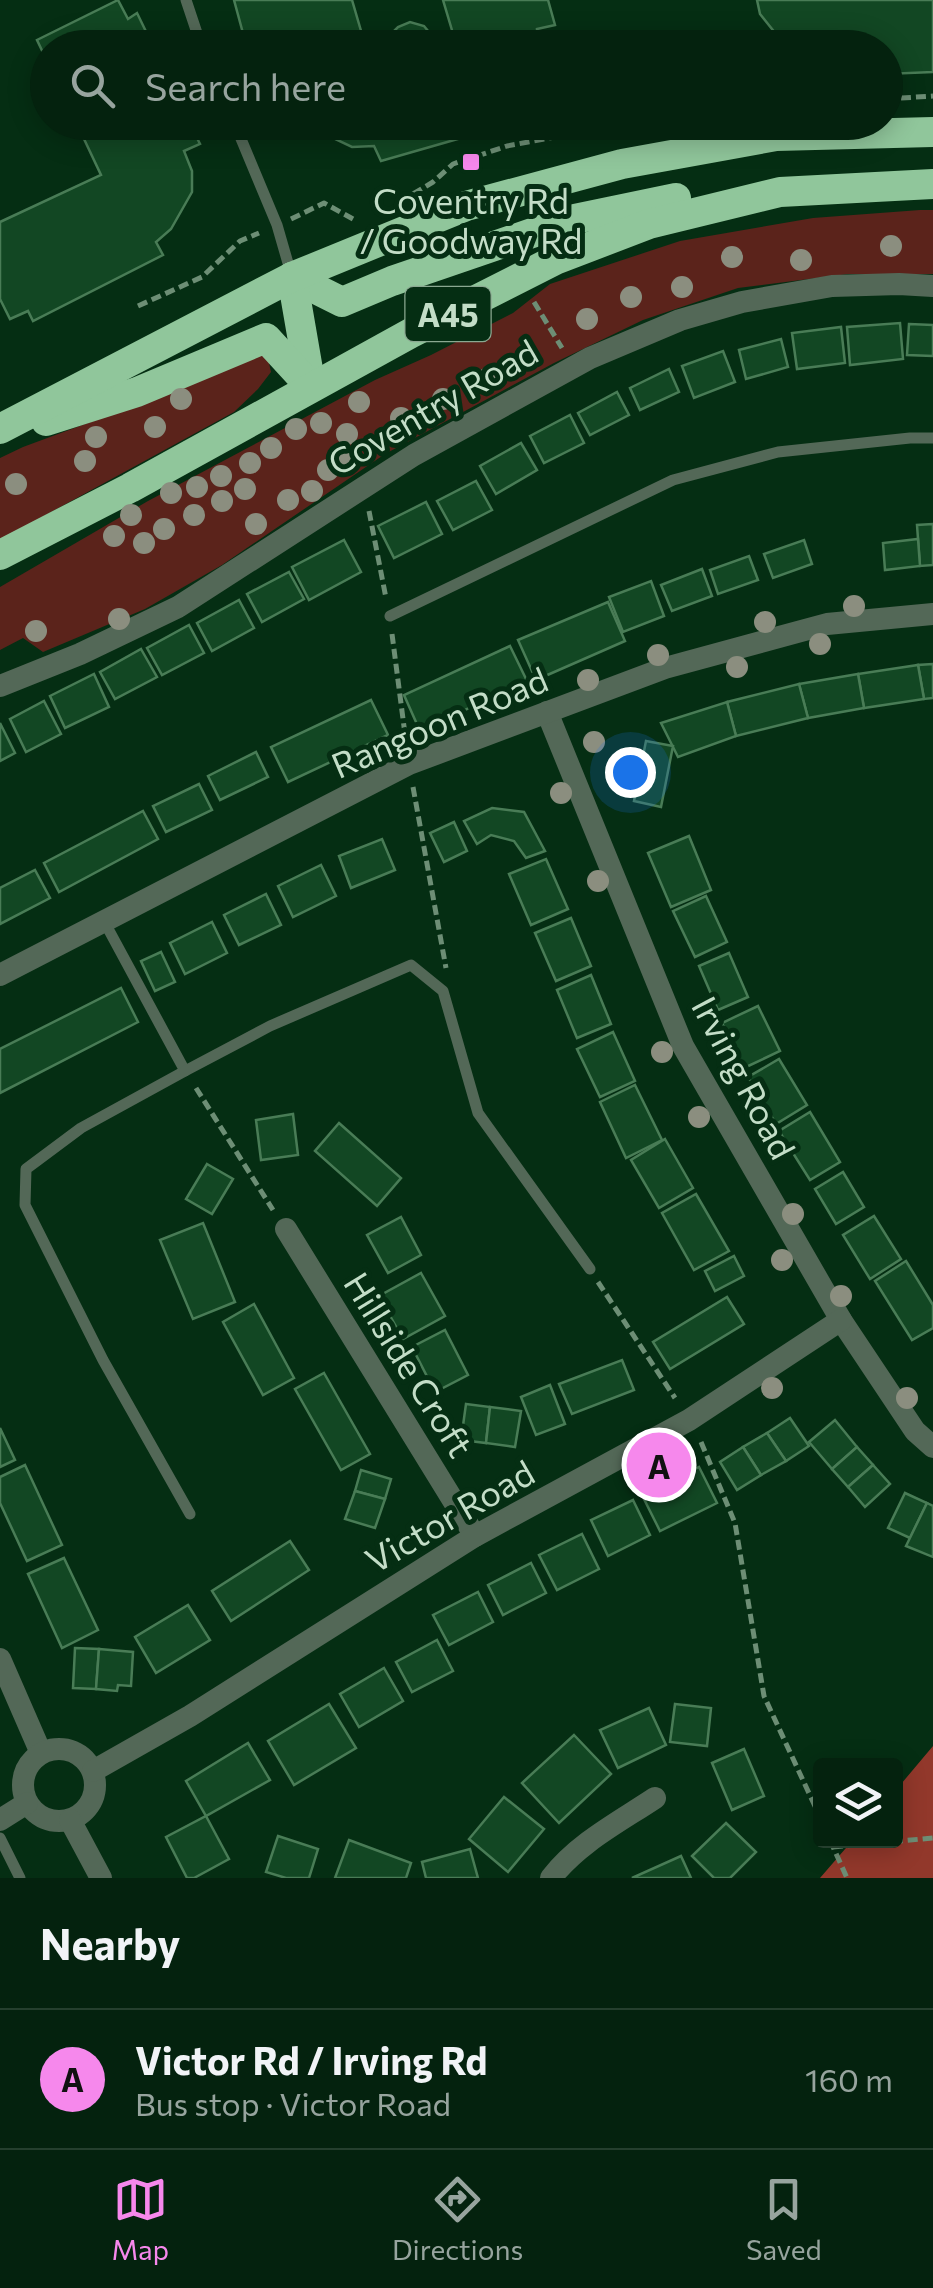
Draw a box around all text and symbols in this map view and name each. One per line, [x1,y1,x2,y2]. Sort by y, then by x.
search box [30,30,903,140]
icon: search [65,58,120,113]
text: Search here [145,62,346,109]
marker: Coventry Rd / Goodway Rd [460,151,482,173]
place label: Coventry Rd / Goodway Rd [360,178,582,261]
road number: A45 [406,287,490,341]
street label: Coventry Road [319,329,545,483]
street label: Rangoon Road [324,656,554,786]
your location [605,747,656,798]
street label: Irving Road [684,988,806,1166]
street label: Hillside Croft [336,1264,484,1464]
pin: A [626,1428,692,1502]
street label: Victor Road [357,1449,541,1581]
map controls [813,1758,903,1848]
button: layers [813,1758,903,1848]
text: Nearby [40,1917,180,1969]
text: Victor Rd / Irving Rd [135,2036,488,2083]
text: A [61,2059,84,2099]
text: 160 m [805,2059,893,2099]
text: Bus stop · Victor Road [135,2083,451,2123]
tab: Map [111,2172,169,2266]
tab: Directions [392,2172,523,2266]
tab: Saved [746,2172,822,2266]

